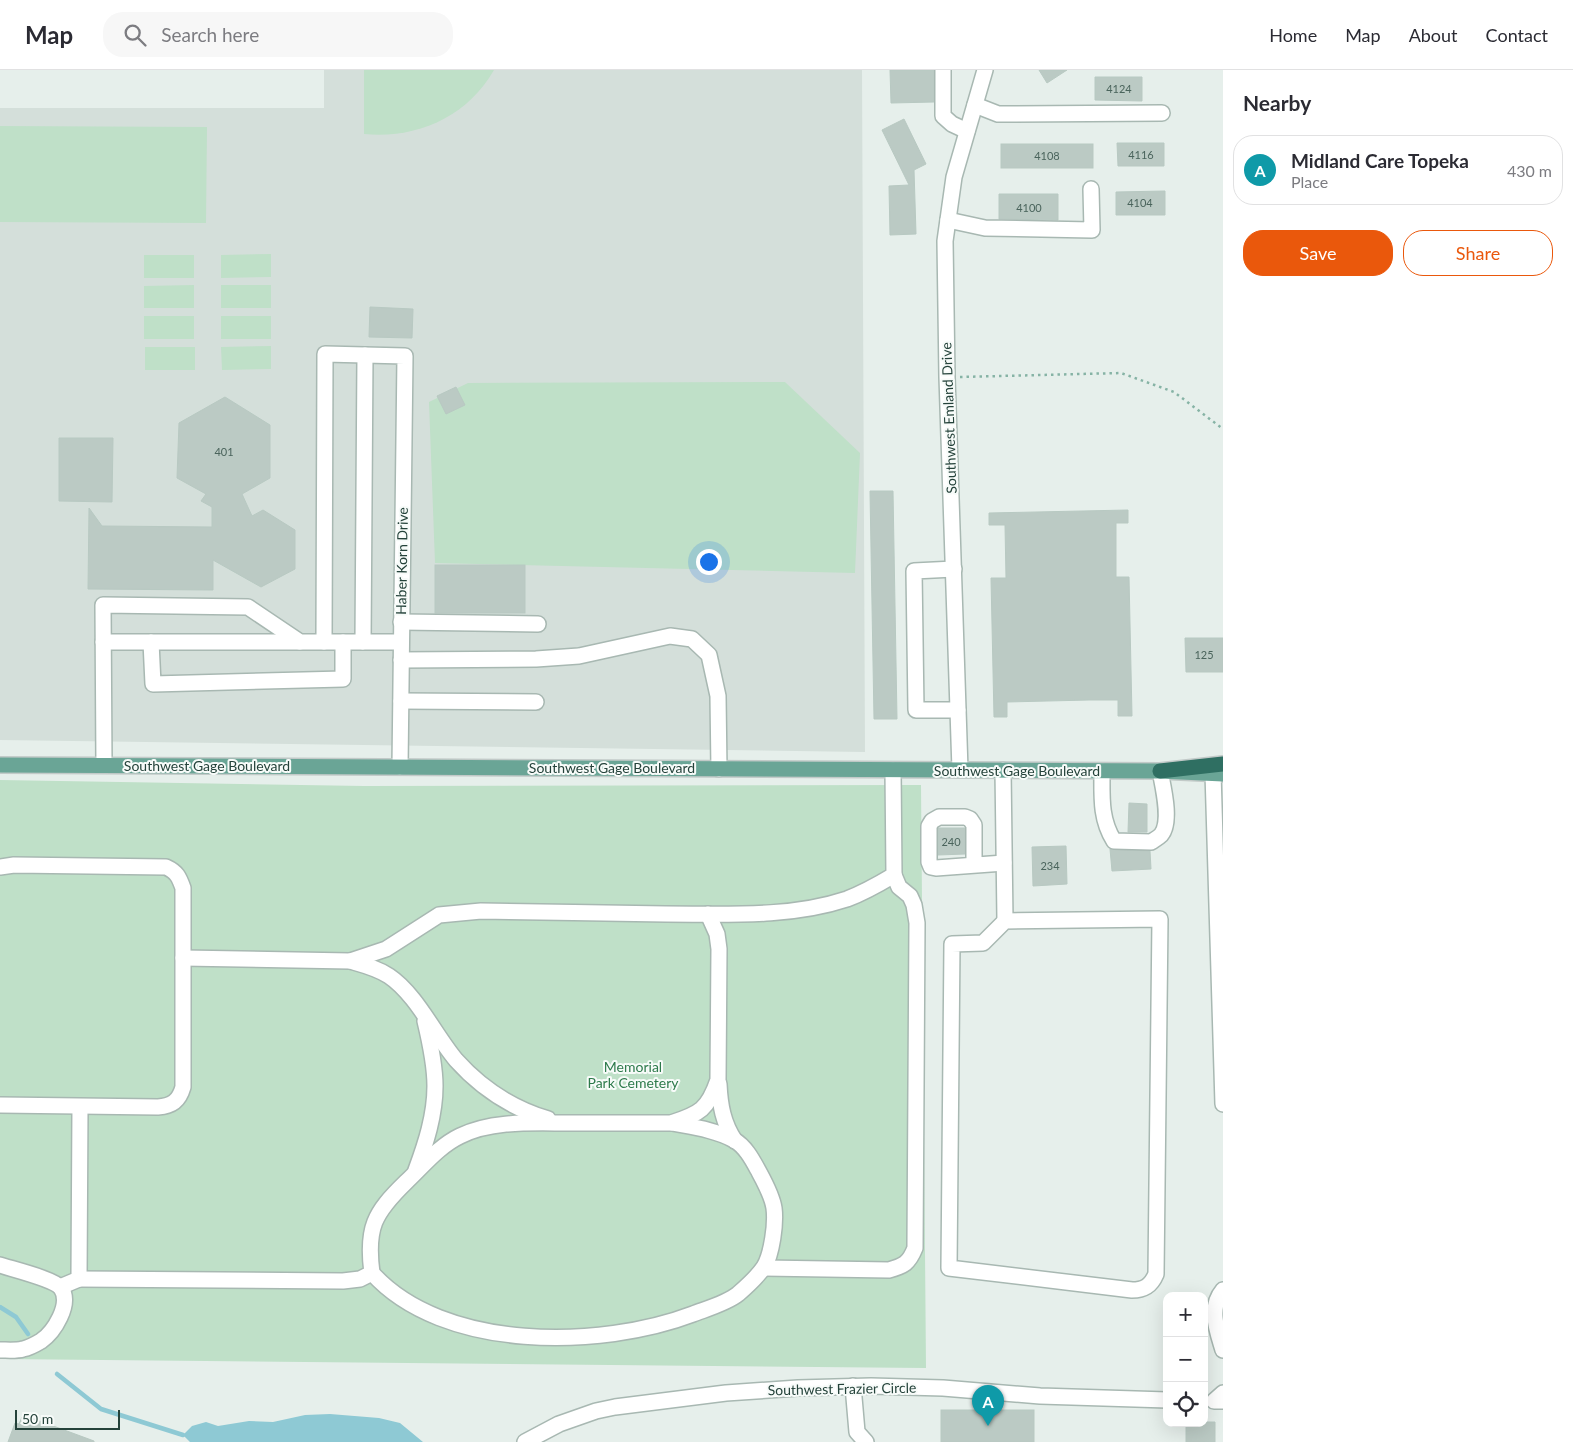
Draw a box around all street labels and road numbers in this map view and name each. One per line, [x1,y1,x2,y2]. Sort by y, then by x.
street label: Southwest Emland Drive [937,342,960,494]
street label: Haber Korn Drive [392,507,411,615]
street label: Southwest Gage Boulevard [124,757,290,774]
street label: Southwest Gage Boulevard [529,759,695,776]
street label: Southwest Gage Boulevard [934,762,1100,779]
street label: Southwest Frazier Circle [768,1379,916,1398]

